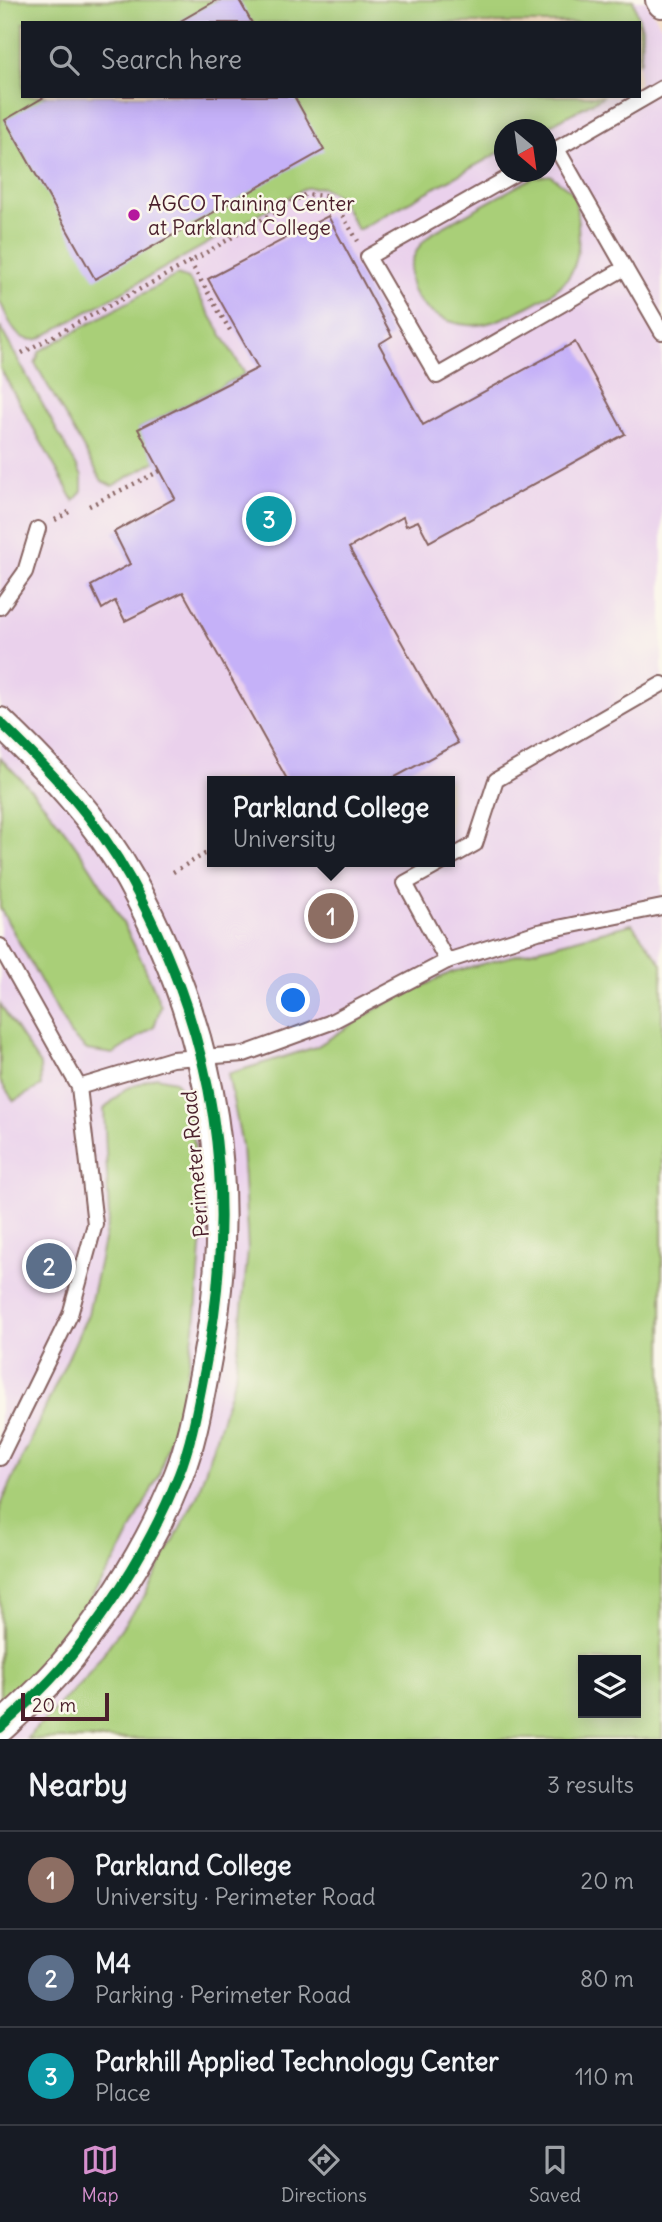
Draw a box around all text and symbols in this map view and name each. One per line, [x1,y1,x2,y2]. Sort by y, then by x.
search box [21,21,641,98]
icon: search [45,41,83,79]
text: Search here [101,43,242,76]
north arrow [494,119,557,182]
place label: AGCO Training Center at Parkland College [148,190,355,241]
marker: AGCO Training Center at Parkland College [126,207,142,223]
pin: 3 [246,493,292,545]
popup [207,776,455,867]
text: Parkland College [233,791,429,824]
text: University [233,824,336,853]
pin: 1 [308,890,354,942]
your location [276,983,310,1017]
street label: Perimeter Road [175,1090,215,1238]
pin: 2 [26,1240,72,1292]
map controls [578,1655,641,1718]
button: layers [578,1655,641,1718]
scale bar [21,1690,108,1722]
text: 20 m [32,1693,76,1717]
text: Nearby [28,1766,128,1804]
text: 3 results [547,1770,634,1799]
text: Parkland College [95,1849,292,1882]
text: 1 [46,1866,56,1895]
text: 20 m [581,1866,634,1895]
text: University · Perimeter Road [95,1882,376,1911]
text: M4 [95,1947,131,1980]
text: 2 [45,1964,57,1993]
text: 80 m [580,1964,634,1993]
text: Parking · Perimeter Road [95,1980,351,2009]
text: Parkhill Applied Technology Center [95,2045,499,2078]
text: 3 [44,2062,58,2091]
text: 110 m [575,2062,634,2091]
text: Place [95,2078,151,2107]
tab: Map [81,2141,119,2207]
tab: Directions [281,2141,367,2207]
tab: Saved [529,2141,581,2207]

